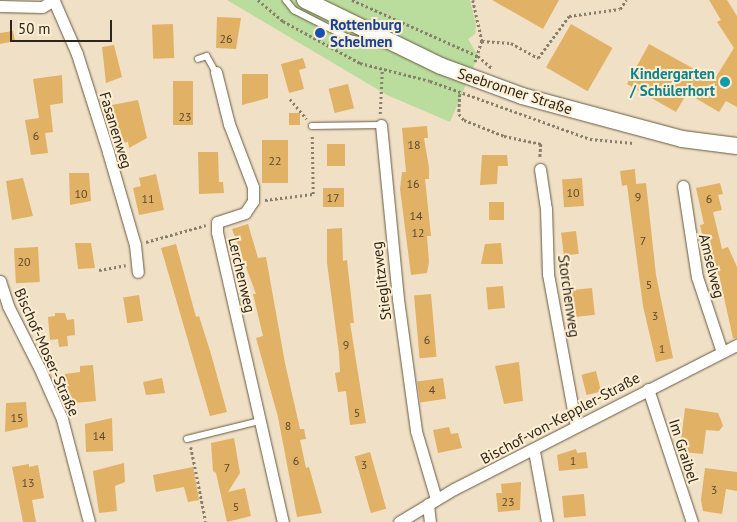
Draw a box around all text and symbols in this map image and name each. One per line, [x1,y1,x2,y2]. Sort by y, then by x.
scale bar [12,10,115,42]
place label: Rottenburg Schelmen [330,15,402,50]
text: 50 m [18,19,51,38]
marker: Rottenburg Schelmen [314,27,326,39]
house number: 26 [219,32,233,46]
street label: Seebronner Straße [455,64,575,118]
place label: Kindergarten / Schülerhort [630,64,715,99]
marker: Kindergarten / Schülerhort [719,76,731,88]
street label: Fasanenweg [96,89,136,171]
house number: 23 [178,110,192,124]
house number: 6 [33,129,39,143]
house number: 18 [407,138,421,152]
house number: 22 [268,154,282,168]
house number: 16 [406,177,420,191]
house number: 10 [566,186,580,200]
house number: 10 [74,187,88,201]
house number: 9 [635,190,641,204]
house number: 17 [326,191,340,205]
house number: 11 [141,192,155,206]
house number: 6 [706,192,712,206]
house number: 14 [409,209,423,223]
house number: 12 [411,226,425,240]
street label: Amselweg [695,232,729,300]
house number: 7 [640,234,646,248]
street label: Lerchenweg [225,236,259,314]
street label: Stieglitzweg [367,241,395,321]
street label: Storchenweg [554,254,584,338]
house number: 20 [17,255,31,269]
house number: 5 [646,278,652,292]
street label: Bischof-Moser-Straße [11,285,83,419]
house number: 3 [652,309,658,323]
house number: 6 [424,333,430,347]
house number: 9 [343,338,349,352]
house number: 1 [659,342,665,356]
street label: Bischof-von-Keppler-Straße [477,368,643,468]
house number: 4 [429,383,435,397]
house number: 5 [354,406,360,420]
house number: 15 [10,411,24,425]
street label: Im Graibel [665,417,703,485]
house number: 8 [285,419,291,433]
house number: 14 [92,429,106,443]
house number: 6 [293,454,299,468]
house number: 1 [570,454,576,468]
house number: 3 [361,458,367,472]
house number: 7 [224,461,230,475]
house number: 13 [21,476,35,490]
house number: 3 [711,483,717,497]
house number: 23 [501,495,515,509]
house number: 5 [233,500,239,514]

